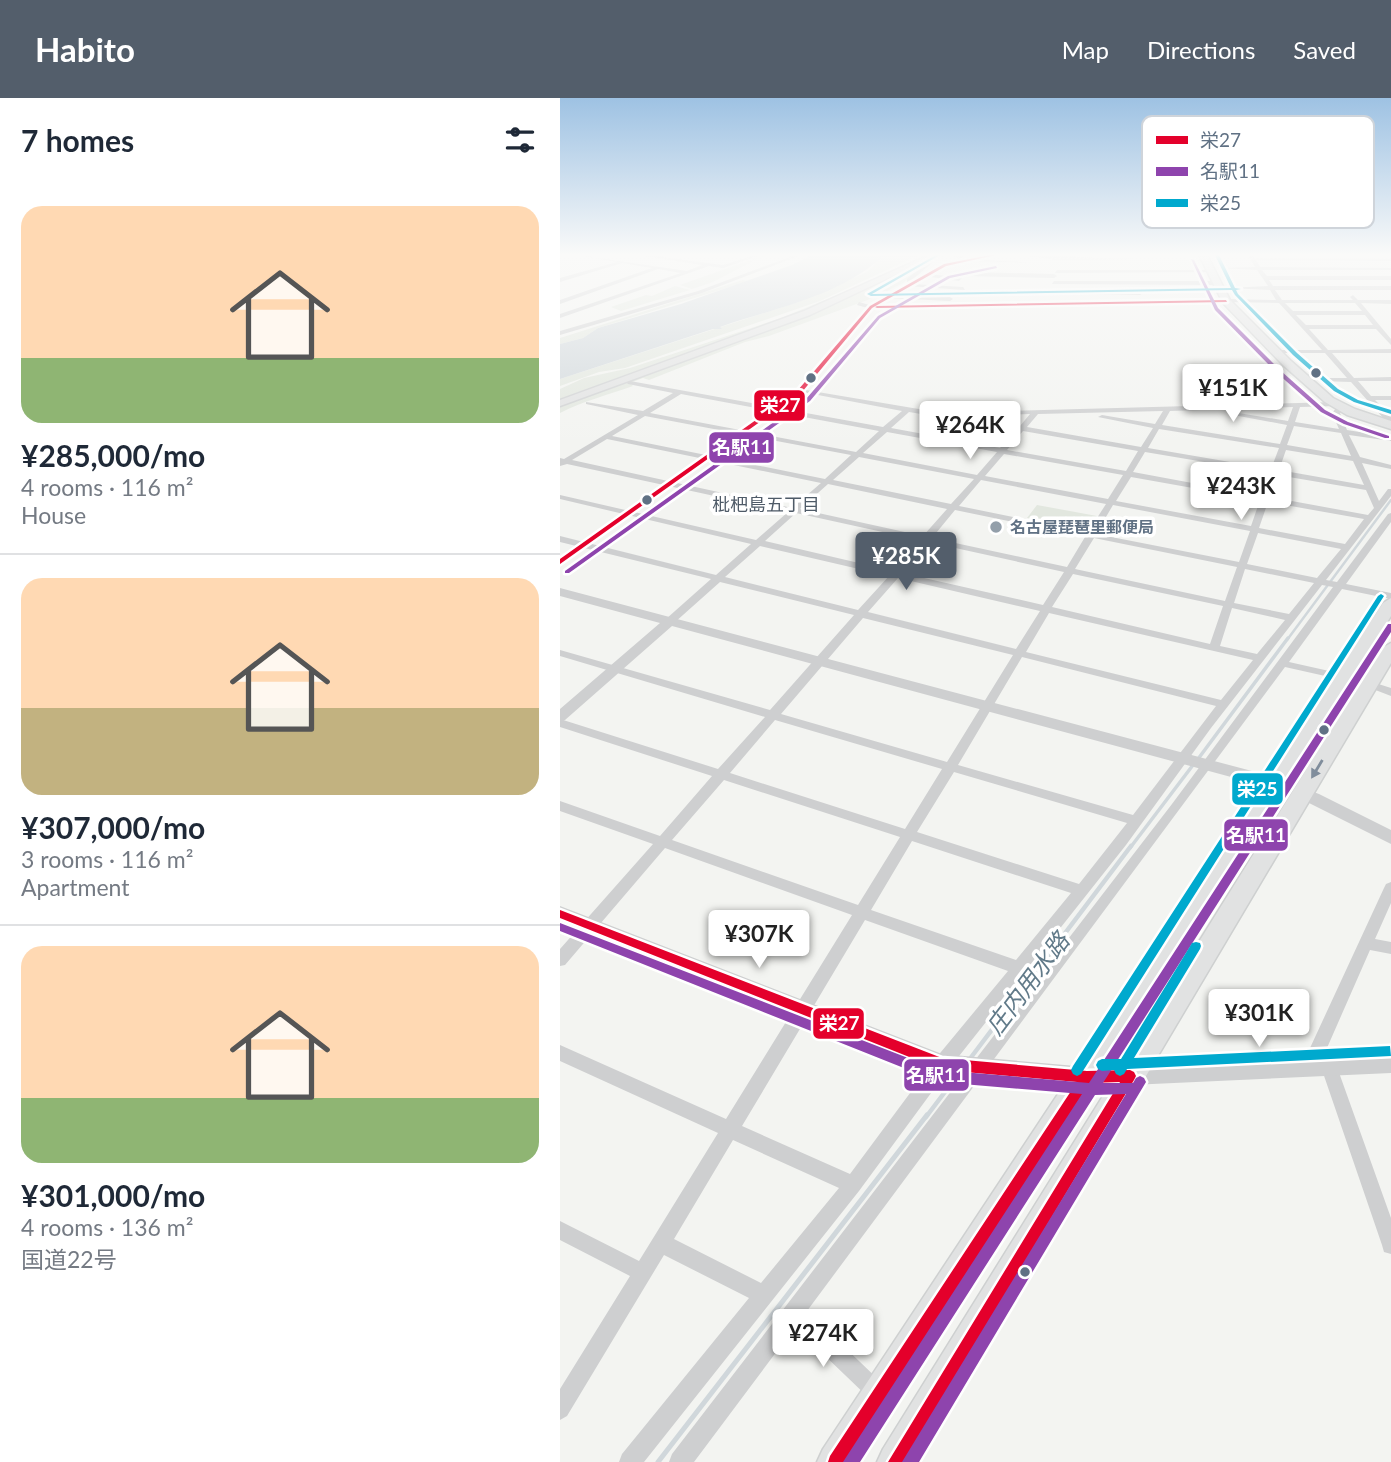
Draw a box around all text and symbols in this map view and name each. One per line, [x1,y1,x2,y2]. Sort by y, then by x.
text: Habito [35,29,135,69]
text: Map [1062,35,1109,64]
text: Directions [1147,35,1255,64]
text: Saved [1293,35,1356,64]
legend [1142,116,1374,228]
icon: filters [501,121,539,159]
text: 7 homes [21,122,134,158]
text: 栄27 [1200,128,1241,151]
text: 名駅11 [1200,159,1260,182]
text: 栄25 [1200,191,1241,214]
icon: home [217,252,343,378]
pin: ¥151K [1184,364,1282,424]
unlabelled marker [1309,366,1323,380]
unlabelled marker [804,371,818,385]
text: ¥151K [1198,373,1268,401]
line badge: 栄27 [753,389,806,422]
text: 栄27 [759,393,801,416]
pin: ¥264K [921,402,1019,461]
text: ¥264K [935,410,1005,438]
line badge: 名駅11 [708,431,775,464]
text: 名駅11 [712,435,772,458]
text: ¥285,000/mo [21,437,205,473]
pin: ¥243K [1192,462,1290,522]
text: ¥243K [1206,471,1276,499]
text: 4 rooms · 116 m² [21,473,193,501]
unlabelled marker [640,493,654,507]
district label: 枇杷島五丁目 [712,493,820,515]
text: House [21,501,86,529]
place label: 名古屋琵琶里郵便局 [1010,517,1154,536]
marker: 名古屋琵琶里郵便局 [988,519,1004,535]
pin: ¥285K [857,532,955,592]
text: ¥285K [871,541,941,569]
icon: home [217,624,343,750]
unlabelled marker [1317,723,1331,737]
one-way arrow [1311,759,1324,778]
line badge: 栄25 [1231,772,1284,806]
text: 栄25 [1236,777,1278,800]
text: ¥307,000/mo [21,809,205,845]
line badge: 名駅11 [1223,818,1289,852]
text: 名駅11 [1226,823,1286,846]
text: 3 rooms · 116 m² [21,845,193,873]
text: Apartment [21,873,129,901]
pin: ¥307K [710,910,808,970]
text: ¥307K [724,919,794,947]
water label: 庄内用水路 [979,925,1076,1040]
pin: ¥301K [1210,990,1308,1049]
icon: home [217,992,343,1118]
text: ¥301K [1224,998,1294,1026]
line badge: 栄27 [812,1007,865,1040]
text: 栄27 [818,1011,860,1034]
line badge: 名駅11 [903,1058,970,1092]
text: 名駅11 [906,1063,966,1086]
text: ¥301,000/mo [21,1177,205,1213]
text: 4 rooms · 136 m² [21,1213,193,1241]
text: 国道22号 [21,1245,117,1273]
unlabelled marker [1018,1265,1032,1279]
pin: ¥274K [774,1310,872,1369]
text: ¥274K [788,1318,858,1346]

